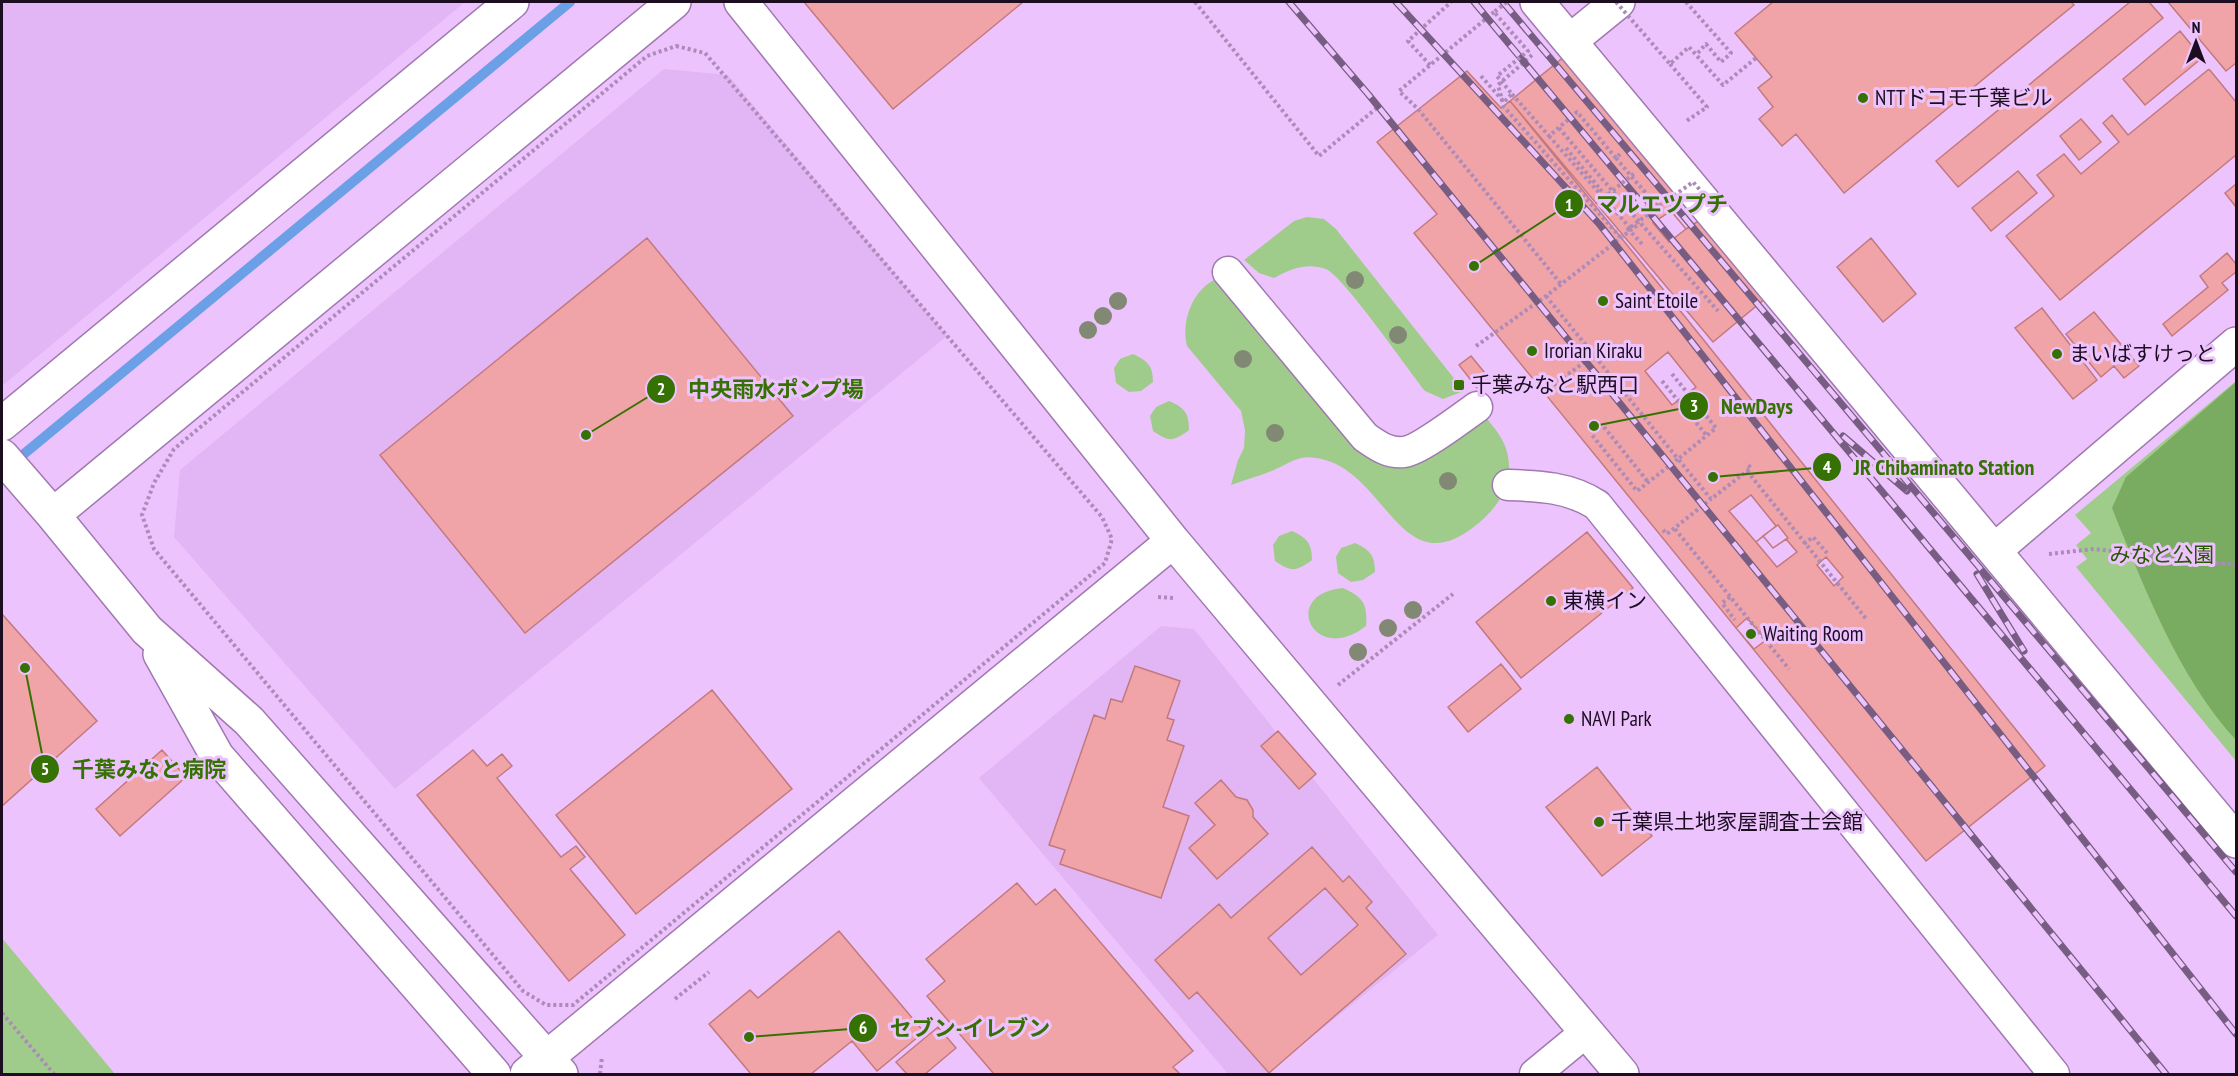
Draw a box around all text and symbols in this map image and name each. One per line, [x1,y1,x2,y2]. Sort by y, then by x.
north arrow [2166,12,2226,72]
text: N [2192,17,2200,37]
place label: NTTドコモ千葉ビル [1875,84,2053,111]
marker: NTTドコモ千葉ビル [1856,91,1870,105]
callout: マルエツプチ [1554,184,1740,224]
text: マルエツプチ [1596,190,1728,218]
text: 1 [1565,193,1573,216]
place label: Saint Etoile [1615,287,1698,314]
marker: Saint Etoile [1596,294,1610,308]
place label: Irorian Kiraku [1544,337,1642,364]
place label: まいばすけっと [2069,340,2216,367]
marker: Irorian Kiraku [1525,344,1539,358]
marker: まいばすけっと [2050,347,2064,361]
callout: 中央雨水ポンプ場 [646,369,876,409]
place label: 千葉みなと駅西口 [1471,371,1639,398]
text: 中央雨水ポンプ場 [688,375,864,403]
text: 2 [657,377,665,400]
marker: 千葉みなと駅西口 [1452,378,1466,392]
callout: NewDays [1679,386,1805,426]
text: NewDays [1721,392,1793,420]
text: 3 [1690,394,1698,417]
callout: JR Chibaminato Station [1812,447,2047,487]
text: JR Chibaminato Station [1853,453,2034,481]
text: 4 [1823,455,1832,478]
park label: みなと公園 [2110,541,2215,568]
place label: 東横イン [1563,587,1647,614]
marker: 東横イン [1544,594,1558,608]
place label: Waiting Room [1763,620,1864,647]
marker: Waiting Room [1744,627,1758,641]
place label: NAVI Park [1581,705,1652,732]
marker: NAVI Park [1562,712,1576,726]
callout: 千葉みなと病院 [30,749,238,789]
text: 千葉みなと病院 [72,755,226,783]
text: 5 [41,757,49,780]
place label: 千葉県土地家屋調査士会館 [1611,808,1863,835]
marker: 千葉県土地家屋調査士会館 [1592,815,1606,829]
callout: セブン-イレブン [848,1008,1062,1048]
text: セブン-イレブン [890,1014,1050,1042]
text: 6 [859,1016,867,1039]

